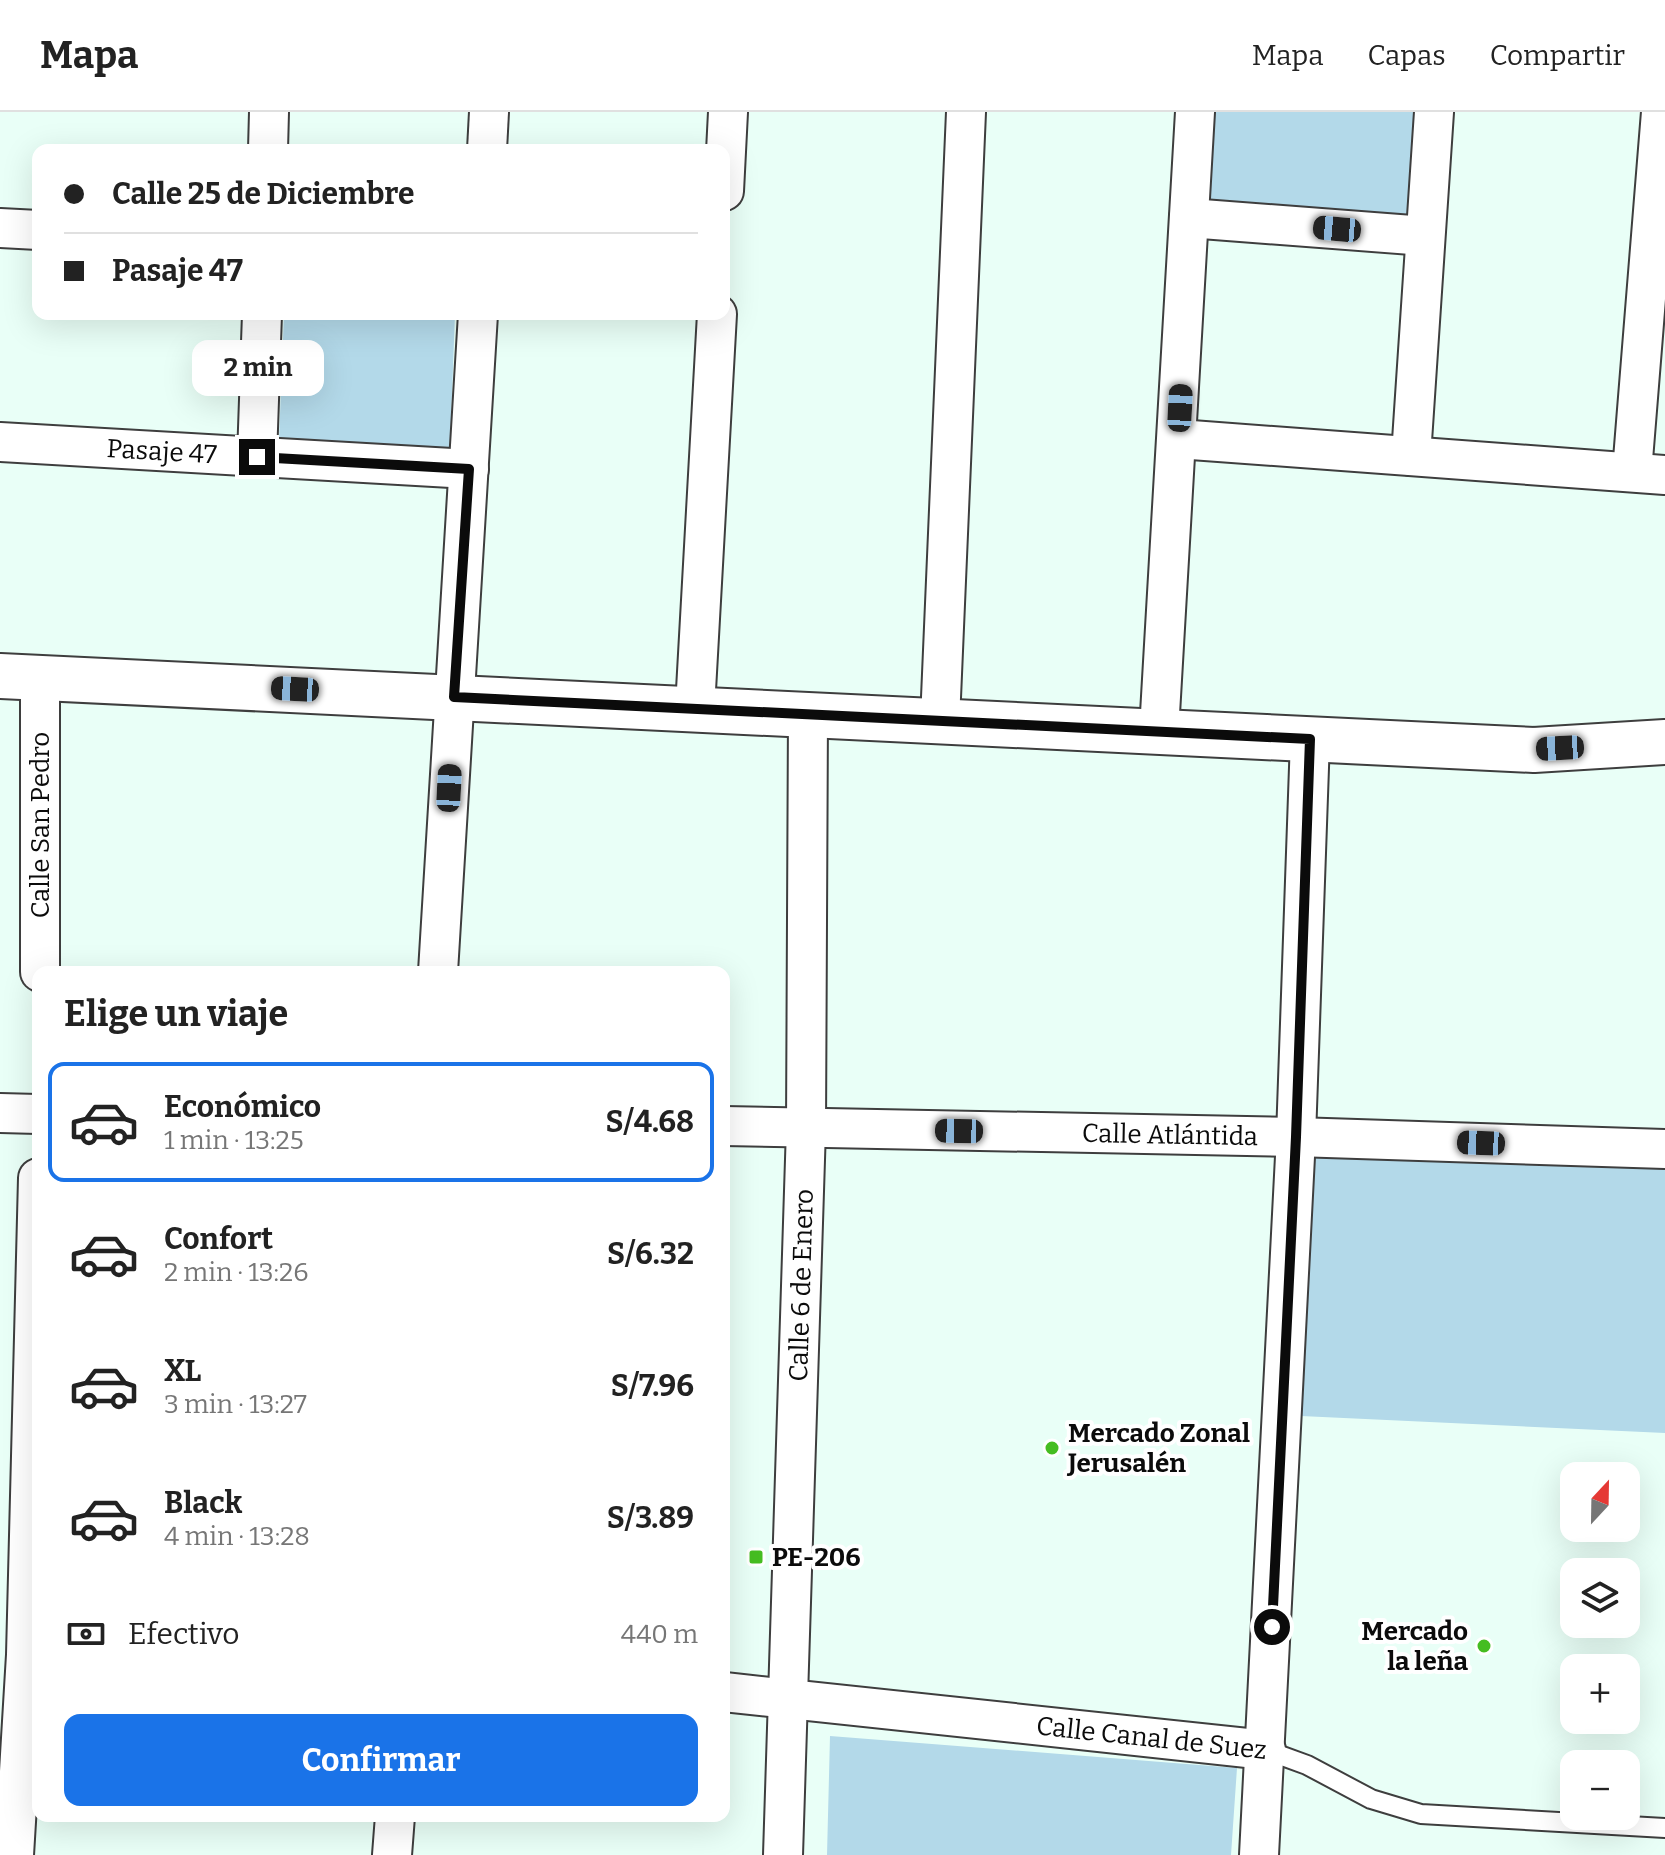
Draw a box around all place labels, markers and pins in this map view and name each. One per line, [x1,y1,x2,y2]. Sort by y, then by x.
place label: Mercado Zonal Jerusalén [1066,1418,1250,1479]
marker: Mercado Zonal Jerusalén [1043,1439,1061,1457]
place label: PE-206 [772,1542,861,1573]
marker: PE-206 [747,1548,765,1566]
place label: Mercado la leña [1361,1616,1468,1677]
marker: Mercado la leña [1475,1637,1493,1655]

